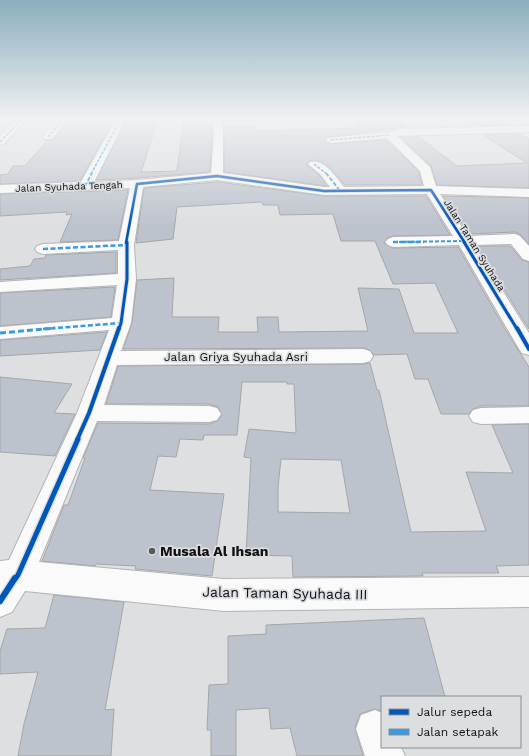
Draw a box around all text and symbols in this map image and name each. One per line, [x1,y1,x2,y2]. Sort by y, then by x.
street label: Jalan Syuhada Tengah [15,179,123,194]
street label: Jalan Taman Syuhada [442,197,507,293]
street label: Jalan Griya Syuhada Asri [164,350,308,364]
place label: Musala Al Ihsan [160,543,269,559]
marker: Musala Al Ihsan [147,546,157,556]
street label: Jalan Taman Syuhada III [202,584,368,602]
legend [381,696,521,748]
text: Jalur sepeda [417,705,492,719]
text: Jalan setapak [417,725,499,739]

